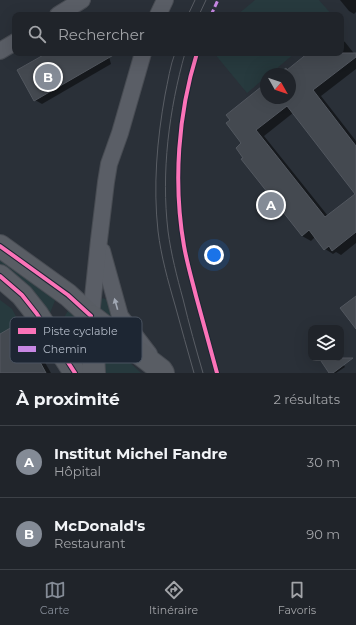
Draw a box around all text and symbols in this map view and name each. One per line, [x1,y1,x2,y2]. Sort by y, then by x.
search box [12,12,344,56]
icon: search [26,23,48,45]
text: Rechercher [58,25,145,44]
pin: B [35,62,61,92]
north arrow [260,68,296,104]
pin: A [258,190,284,220]
your location [204,245,224,265]
one-way arrow [113,298,119,310]
legend [10,317,142,363]
text: Piste cyclable [43,324,118,338]
map controls [308,325,344,361]
button: layers [308,325,344,361]
text: Chemin [43,342,87,356]
text: À proximité [16,389,120,409]
text: 2 résultats [274,391,340,407]
text: Institut Michel Fandre [54,444,227,463]
text: A [24,454,34,470]
text: 30 m [307,454,340,470]
text: Hôpital [54,463,101,479]
text: McDonald's [54,516,145,535]
text: B [24,526,34,542]
text: 90 m [306,526,340,542]
text: Restaurant [54,535,125,551]
tab: Carte [40,579,69,617]
tab: Itinéraire [149,579,198,617]
tab: Favoris [278,579,316,617]

